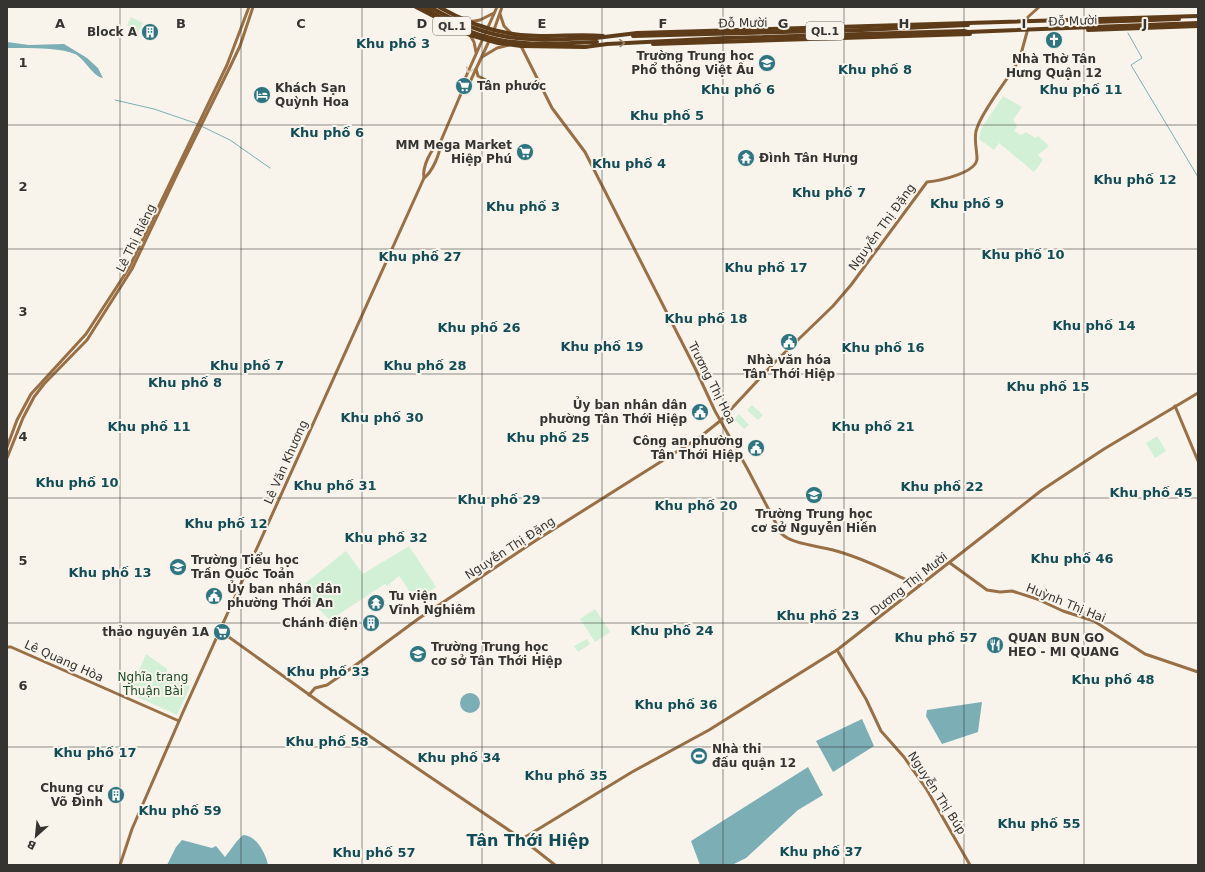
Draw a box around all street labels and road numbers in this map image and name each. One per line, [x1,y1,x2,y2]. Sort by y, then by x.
street label: Đỗ Mười [1048,13,1098,29]
street label: Đỗ Mười [718,16,768,30]
road number: QL.1 [433,17,471,35]
road number: QL.1 [806,22,844,40]
street label: Nguyễn Thị Đặng [846,181,918,273]
street label: Lê Thị Riêng [113,202,159,274]
street label: Trương Thị Hoa [685,339,739,426]
street label: Lê Văn Khương [261,418,311,506]
street label: Nguyễn Thị Đặng [463,514,557,582]
street label: Dương Thị Mười [868,550,950,618]
street label: Huỳnh Thị Hai [1024,581,1108,625]
street label: Lê Quang Hòa [22,637,106,685]
street label: Nguyễn Thị Búp [905,749,969,837]

